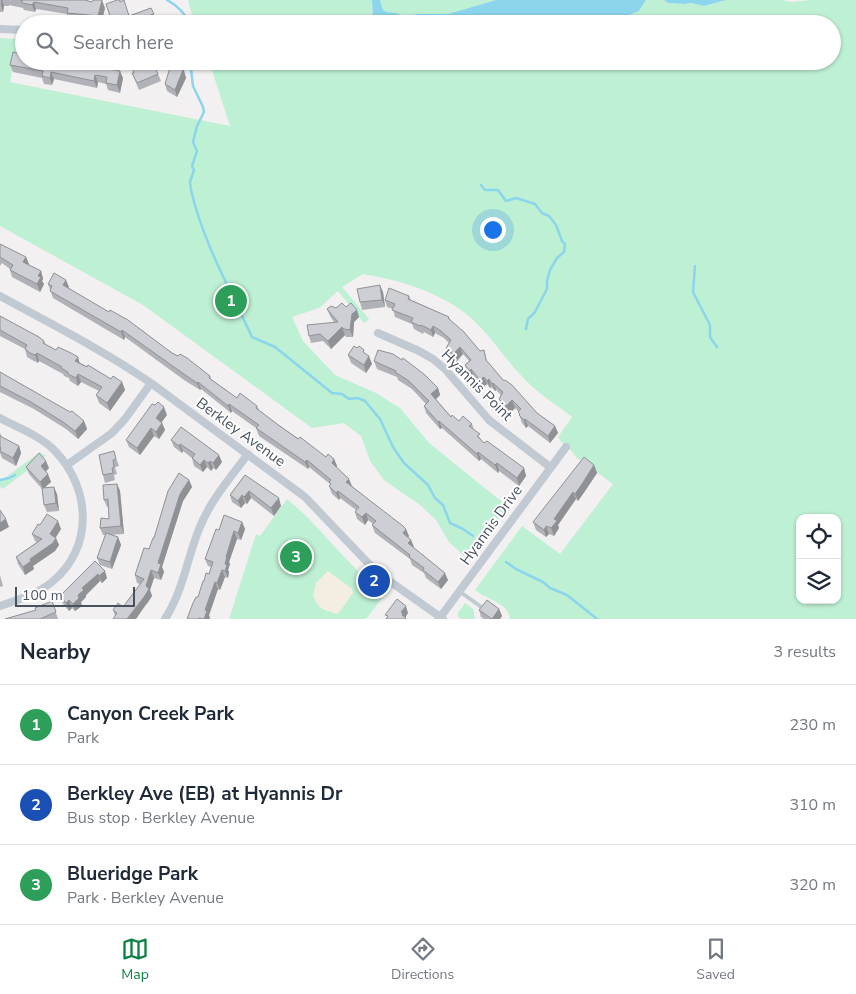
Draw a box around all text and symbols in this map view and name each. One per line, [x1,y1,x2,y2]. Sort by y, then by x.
search box [15,15,841,70]
icon: search [33,29,61,57]
text: Search here [73,30,174,56]
your location [480,217,506,243]
pin: 1 [215,282,247,320]
street label: Hyannis Point [437,345,518,426]
street label: Berkley Avenue [192,393,290,471]
street label: Hyannis Drive [455,481,527,569]
map controls [796,514,841,604]
button: locate [796,514,841,559]
pin: 3 [280,538,312,576]
button: layers [796,559,841,604]
pin: 2 [358,562,390,600]
scale bar [15,584,135,607]
text: 100 m [22,586,63,605]
text: Nearby [20,638,90,666]
text: 3 results [774,641,836,663]
text: Canyon Creek Park [67,701,234,727]
text: 1 [31,714,41,736]
text: 230 m [789,714,836,736]
text: Park [67,727,99,749]
text: Berkley Ave (EB) at Hyannis Dr [67,781,342,807]
text: 2 [31,794,41,816]
text: 310 m [789,794,836,816]
text: Bus stop · Berkley Avenue [67,807,255,829]
text: Blueridge Park [67,861,198,887]
text: 3 [31,874,41,896]
text: 320 m [789,874,836,896]
text: Park · Berkley Avenue [67,887,224,909]
tab: Map [121,935,149,984]
tab: Directions [391,935,454,984]
tab: Saved [696,935,735,984]

